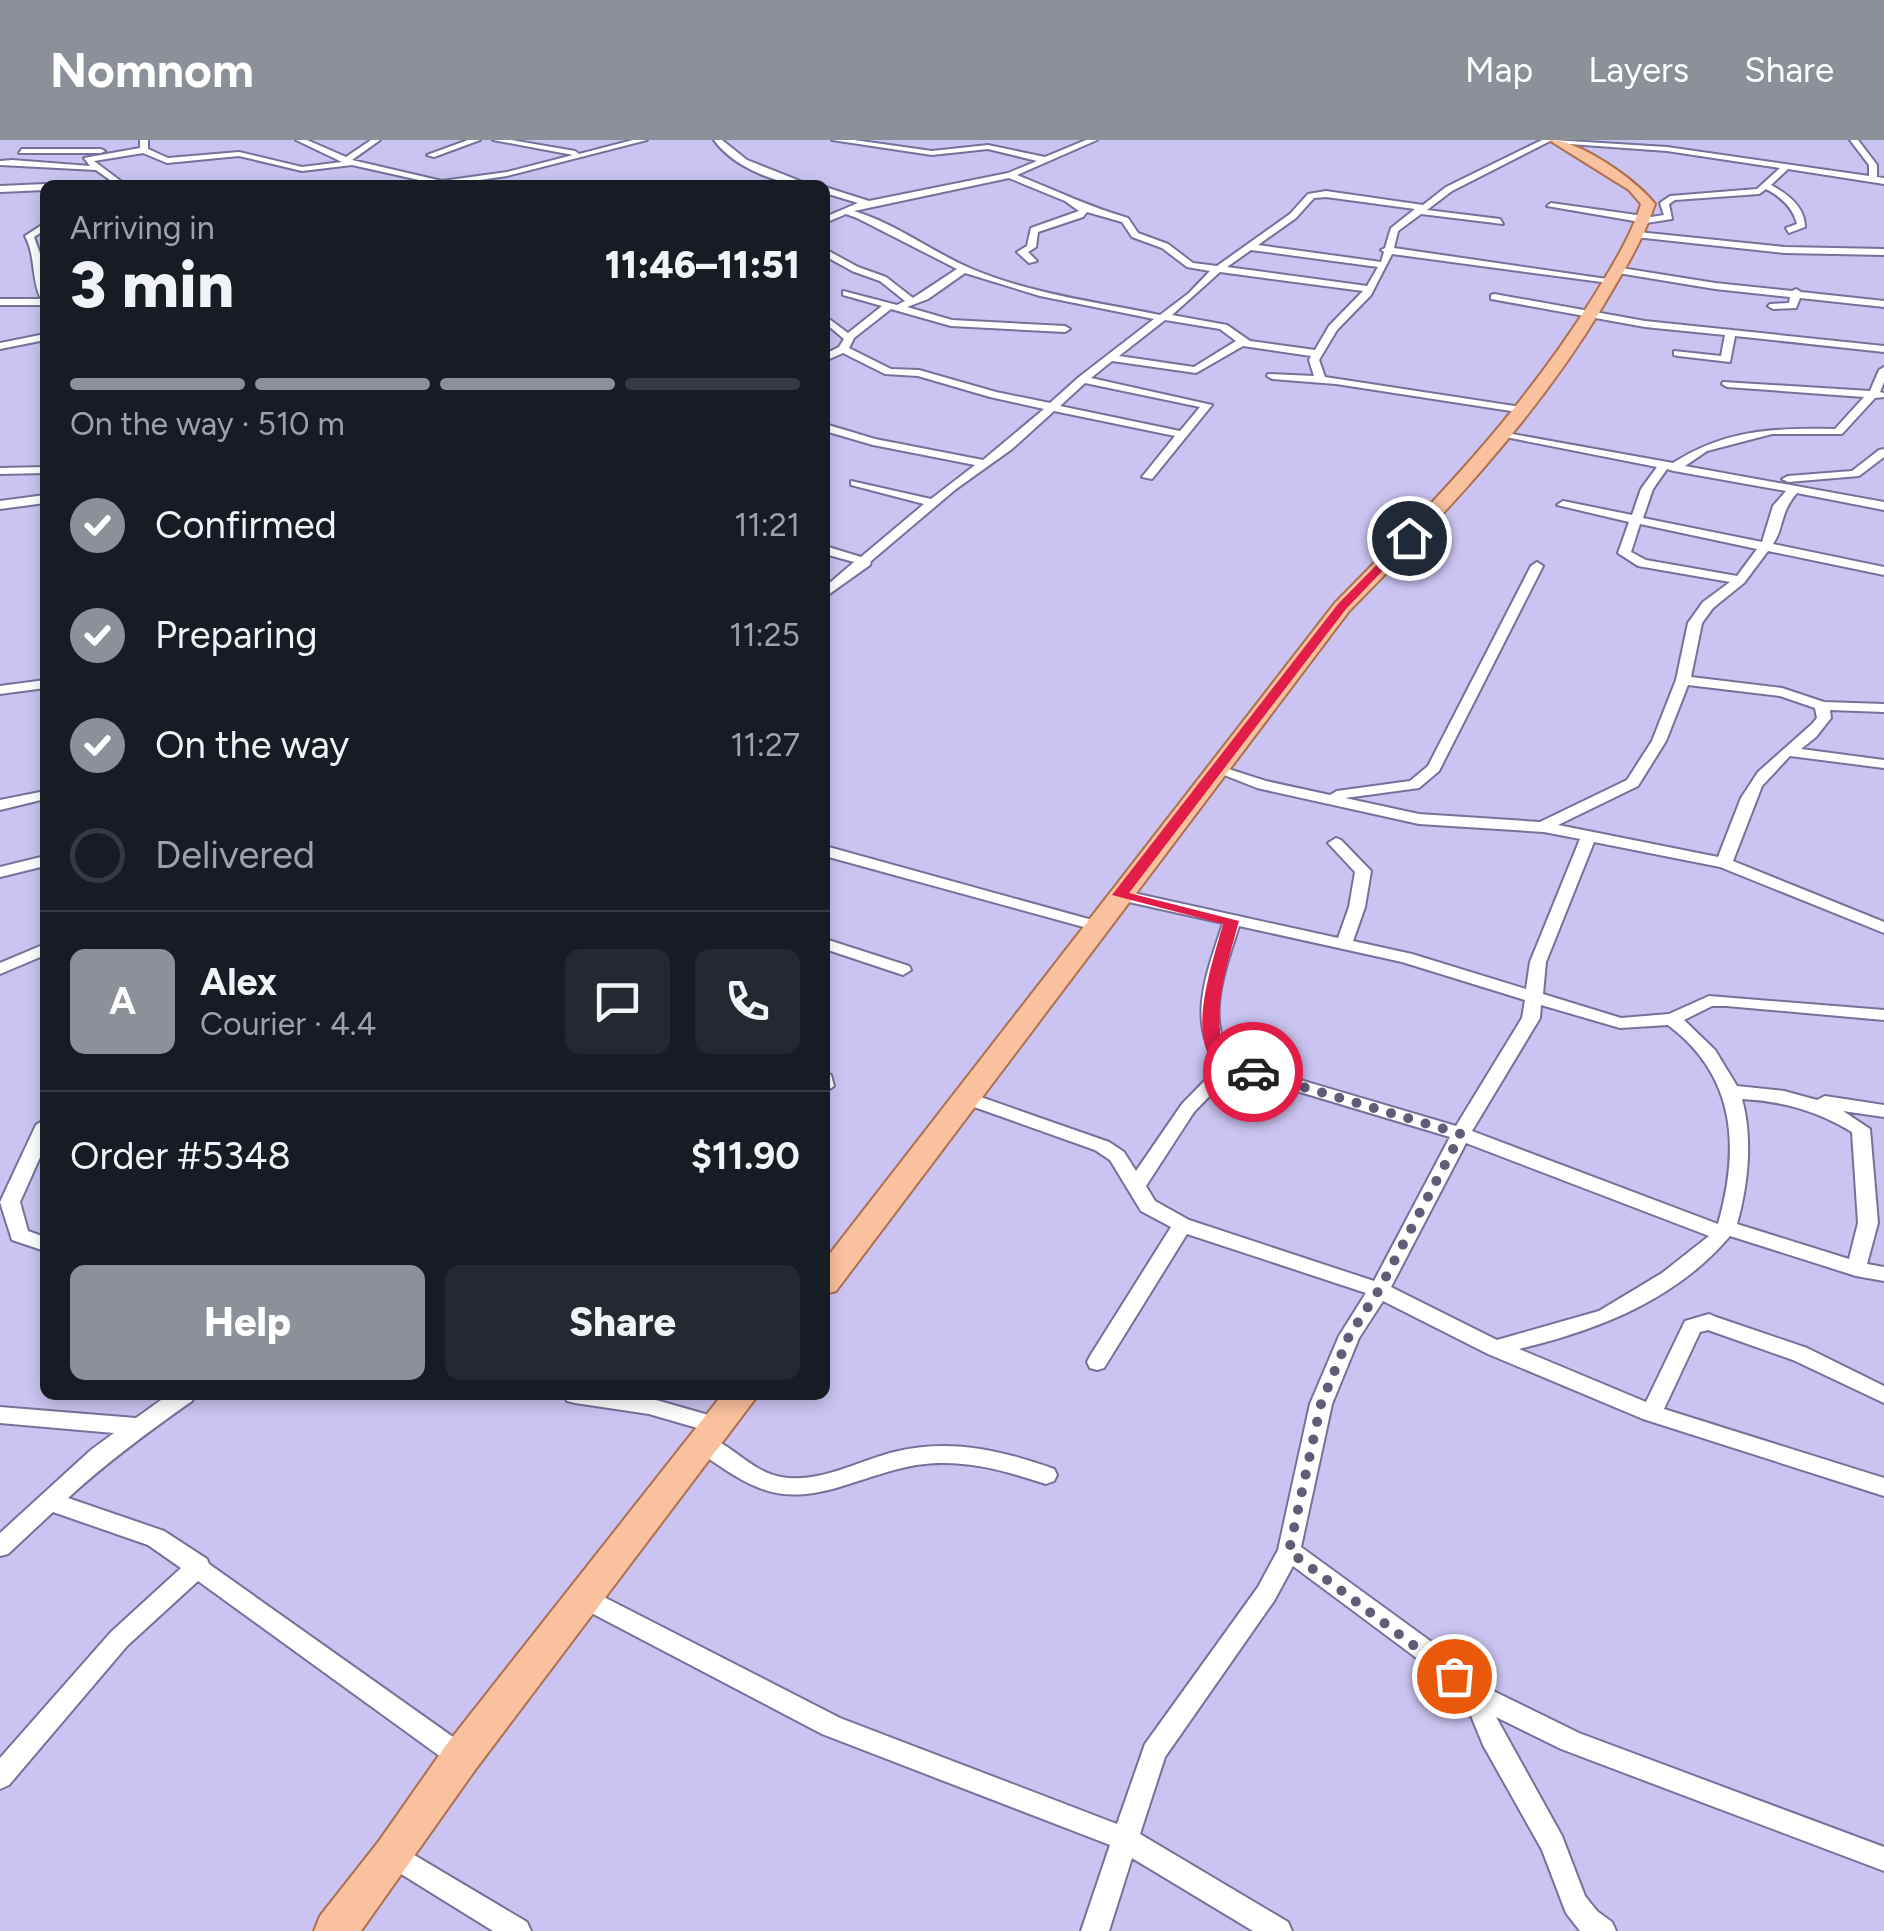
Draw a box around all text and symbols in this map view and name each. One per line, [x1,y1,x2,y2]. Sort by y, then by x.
text: Nomnom [50,41,254,99]
text: Map [1465,49,1533,91]
text: Layers [1588,49,1689,91]
text: Share [1744,49,1834,91]
text: Arriving in [70,209,215,247]
text: 11:46–11:51 [605,242,800,288]
text: 3 min [70,245,234,323]
text: On the way · 510 m [70,405,345,443]
pin [1367,496,1452,581]
icon: check [70,498,125,553]
text: Confirmed [155,502,337,548]
text: 11:21 [734,506,800,544]
icon: home [1382,511,1437,566]
icon: check [70,608,125,663]
text: Preparing [155,612,317,658]
text: 11:25 [729,616,800,654]
icon: check [70,718,125,773]
text: On the way [155,722,349,768]
text: 11:27 [730,726,800,764]
text: Delivered [155,832,315,878]
button: chat [565,949,670,1054]
button: phone [695,949,800,1054]
text: Alex [200,959,277,1005]
text: A [109,978,136,1024]
text: Courier · 4.4 [200,1005,376,1043]
courier [1203,1022,1303,1122]
icon: car [1226,1045,1281,1100]
text: Order #5348 [70,1133,291,1179]
text: $11.90 [691,1133,800,1179]
button: Help [70,1265,425,1380]
button: Share [445,1265,800,1380]
pin [1412,1634,1497,1719]
icon: bag [1427,1649,1482,1704]

